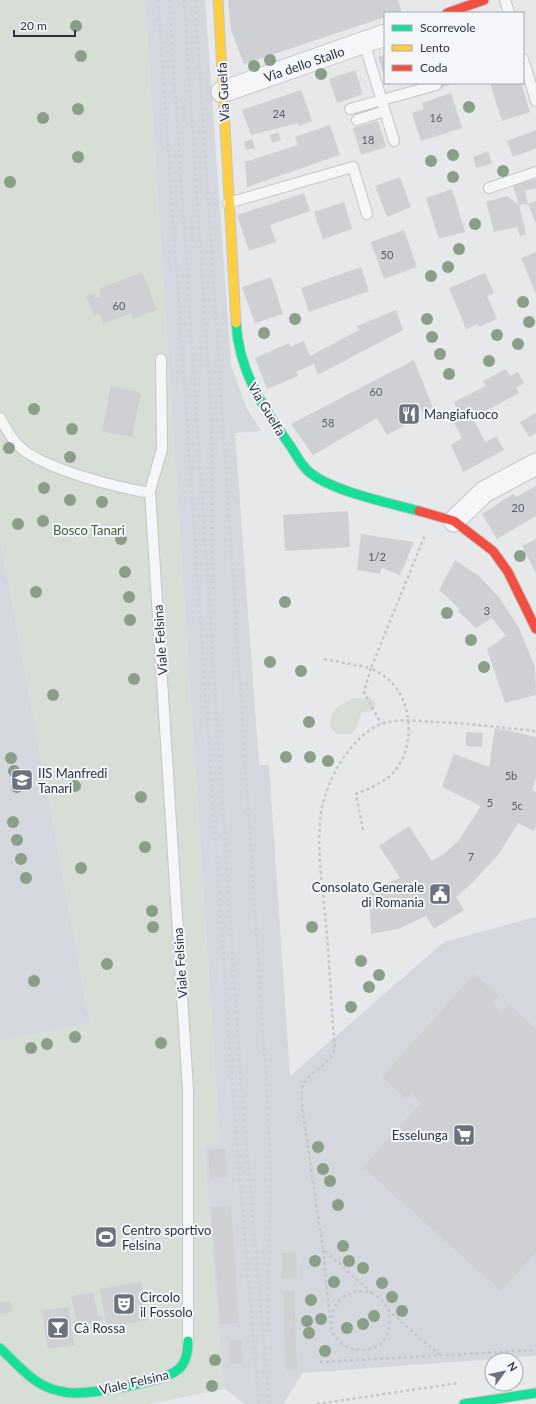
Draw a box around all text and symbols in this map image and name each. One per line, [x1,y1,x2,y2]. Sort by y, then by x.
scale bar [14,12,75,38]
legend [384,12,524,84]
text: 20 m [20,18,47,33]
text: Scorrevole [420,20,476,35]
text: Lento [420,40,450,55]
street label: Via dello Stallo [262,43,346,85]
text: Coda [420,60,447,75]
street label: Via Guelfa [213,62,233,122]
house number: 24 [273,107,286,120]
house number: 16 [430,111,442,124]
house number: 18 [362,133,374,146]
house number: 50 [381,248,394,261]
house number: 60 [113,299,126,312]
street label: Via Guelfa [245,379,289,439]
house number: 60 [370,385,383,398]
restaurant icon: Mangiafuoco [396,401,422,427]
place label: Mangiafuoco [424,406,498,422]
house number: 58 [322,416,334,429]
house number: 20 [512,501,525,514]
park label: Bosco Tanari [53,522,125,538]
house number: 1/2 [368,550,386,563]
street label: Viale Felsina [150,604,170,676]
house number: 3 [484,604,490,617]
place label: IIS Manfredi Tanari [38,765,107,796]
school or university icon: IIS Manfredi Tanari [9,767,35,793]
house number: 5b [505,769,517,782]
house number: 5 [487,796,493,809]
house number: 5c [511,799,523,812]
house number: 7 [468,850,474,863]
place label: Consolato Generale di Romania [312,879,424,910]
public building icon: Consolato Generale di Romania [427,881,453,907]
street label: Viale Felsina [170,927,190,999]
supermarket icon: Esselunga [451,1122,477,1148]
place label: Esselunga [392,1127,448,1143]
place label: Centro sportivo Felsina [122,1222,211,1253]
sports icon: Centro sportivo Felsina [93,1224,119,1250]
place label: Circolo il Fossolo [140,1289,193,1320]
theatre icon: Circolo il Fossolo [111,1291,137,1317]
bar icon: Cà Rossa [45,1315,71,1341]
place label: Cà Rossa [74,1320,125,1336]
north arrow [484,1352,524,1392]
text: N [505,1359,521,1373]
street label: Viale Felsina [98,1366,170,1398]

